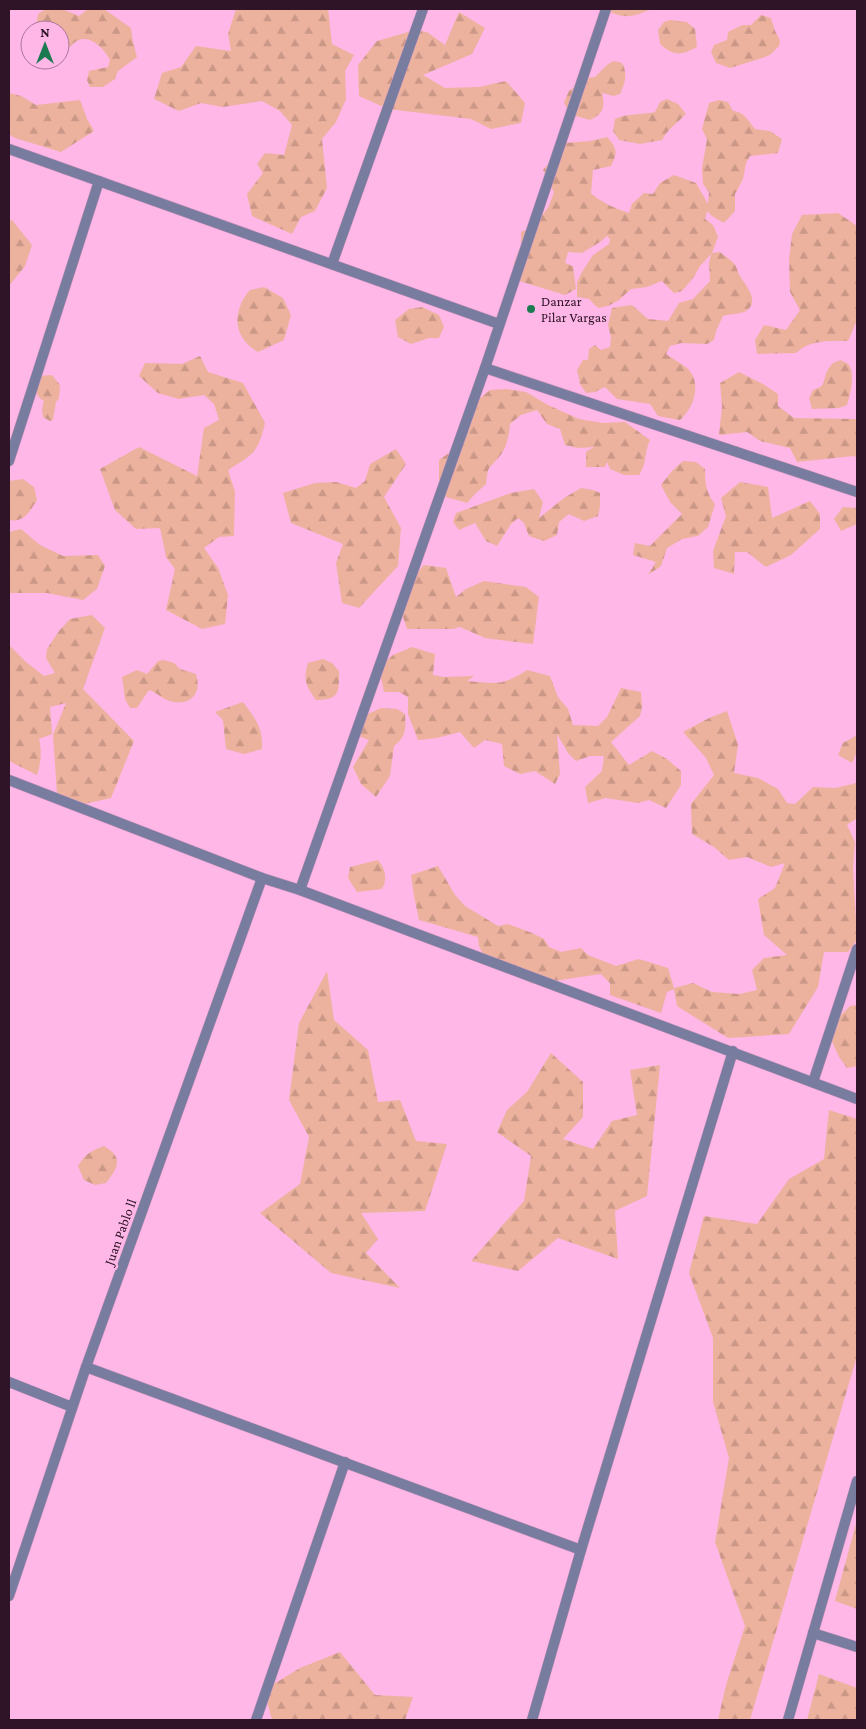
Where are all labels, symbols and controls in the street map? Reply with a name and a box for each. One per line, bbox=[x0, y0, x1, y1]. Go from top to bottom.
north arrow bbox=[20, 20, 70, 70]
text: N bbox=[40, 24, 50, 40]
place label: Danzar Pilar Vargas bbox=[541, 293, 607, 325]
marker: Danzar Pilar Vargas bbox=[525, 303, 537, 315]
street label: Juan Pablo ll bbox=[100, 1196, 139, 1269]

